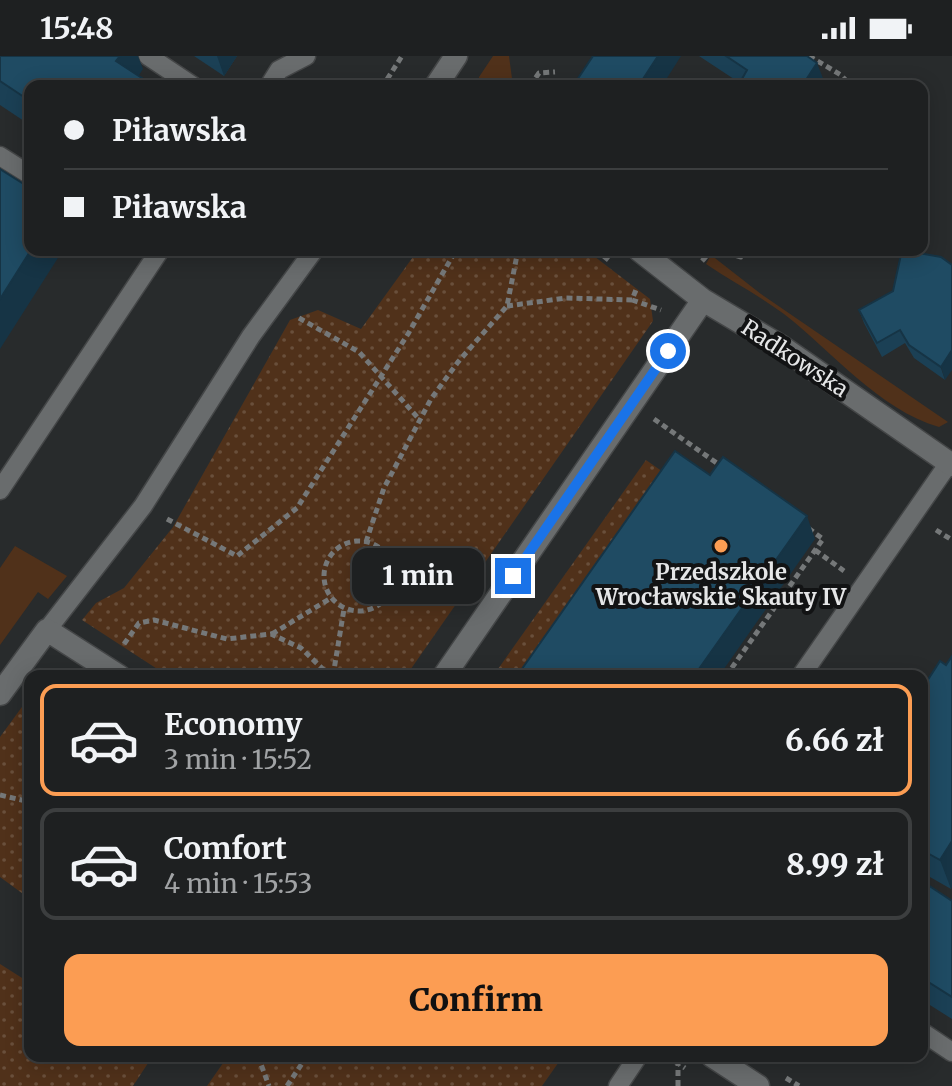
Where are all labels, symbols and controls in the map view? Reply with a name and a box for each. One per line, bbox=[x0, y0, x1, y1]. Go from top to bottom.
text: 15:48 bbox=[40, 9, 114, 47]
text: Piławska bbox=[112, 111, 247, 149]
text: Piławska bbox=[112, 188, 247, 226]
street label: Radkowska bbox=[736, 313, 854, 403]
route start bbox=[650, 333, 686, 369]
marker: Przedszkole Wrocławskie Skauty IV bbox=[712, 537, 730, 555]
callout: 1 min bbox=[353, 548, 485, 604]
route end bbox=[495, 558, 531, 594]
place label: Przedszkole Wrocławskie Skauty IV bbox=[595, 558, 847, 611]
text: 1 min bbox=[382, 559, 454, 592]
icon: car bbox=[68, 704, 140, 776]
text: Economy bbox=[164, 705, 302, 743]
text: 6.66 zł bbox=[785, 721, 884, 759]
text: 3 min · 15:52 bbox=[164, 743, 312, 776]
icon: car bbox=[68, 828, 140, 900]
text: Comfort bbox=[164, 829, 287, 867]
text: 8.99 zł bbox=[786, 845, 884, 883]
text: 4 min · 15:53 bbox=[164, 867, 312, 900]
button: Confirm bbox=[64, 954, 888, 1046]

